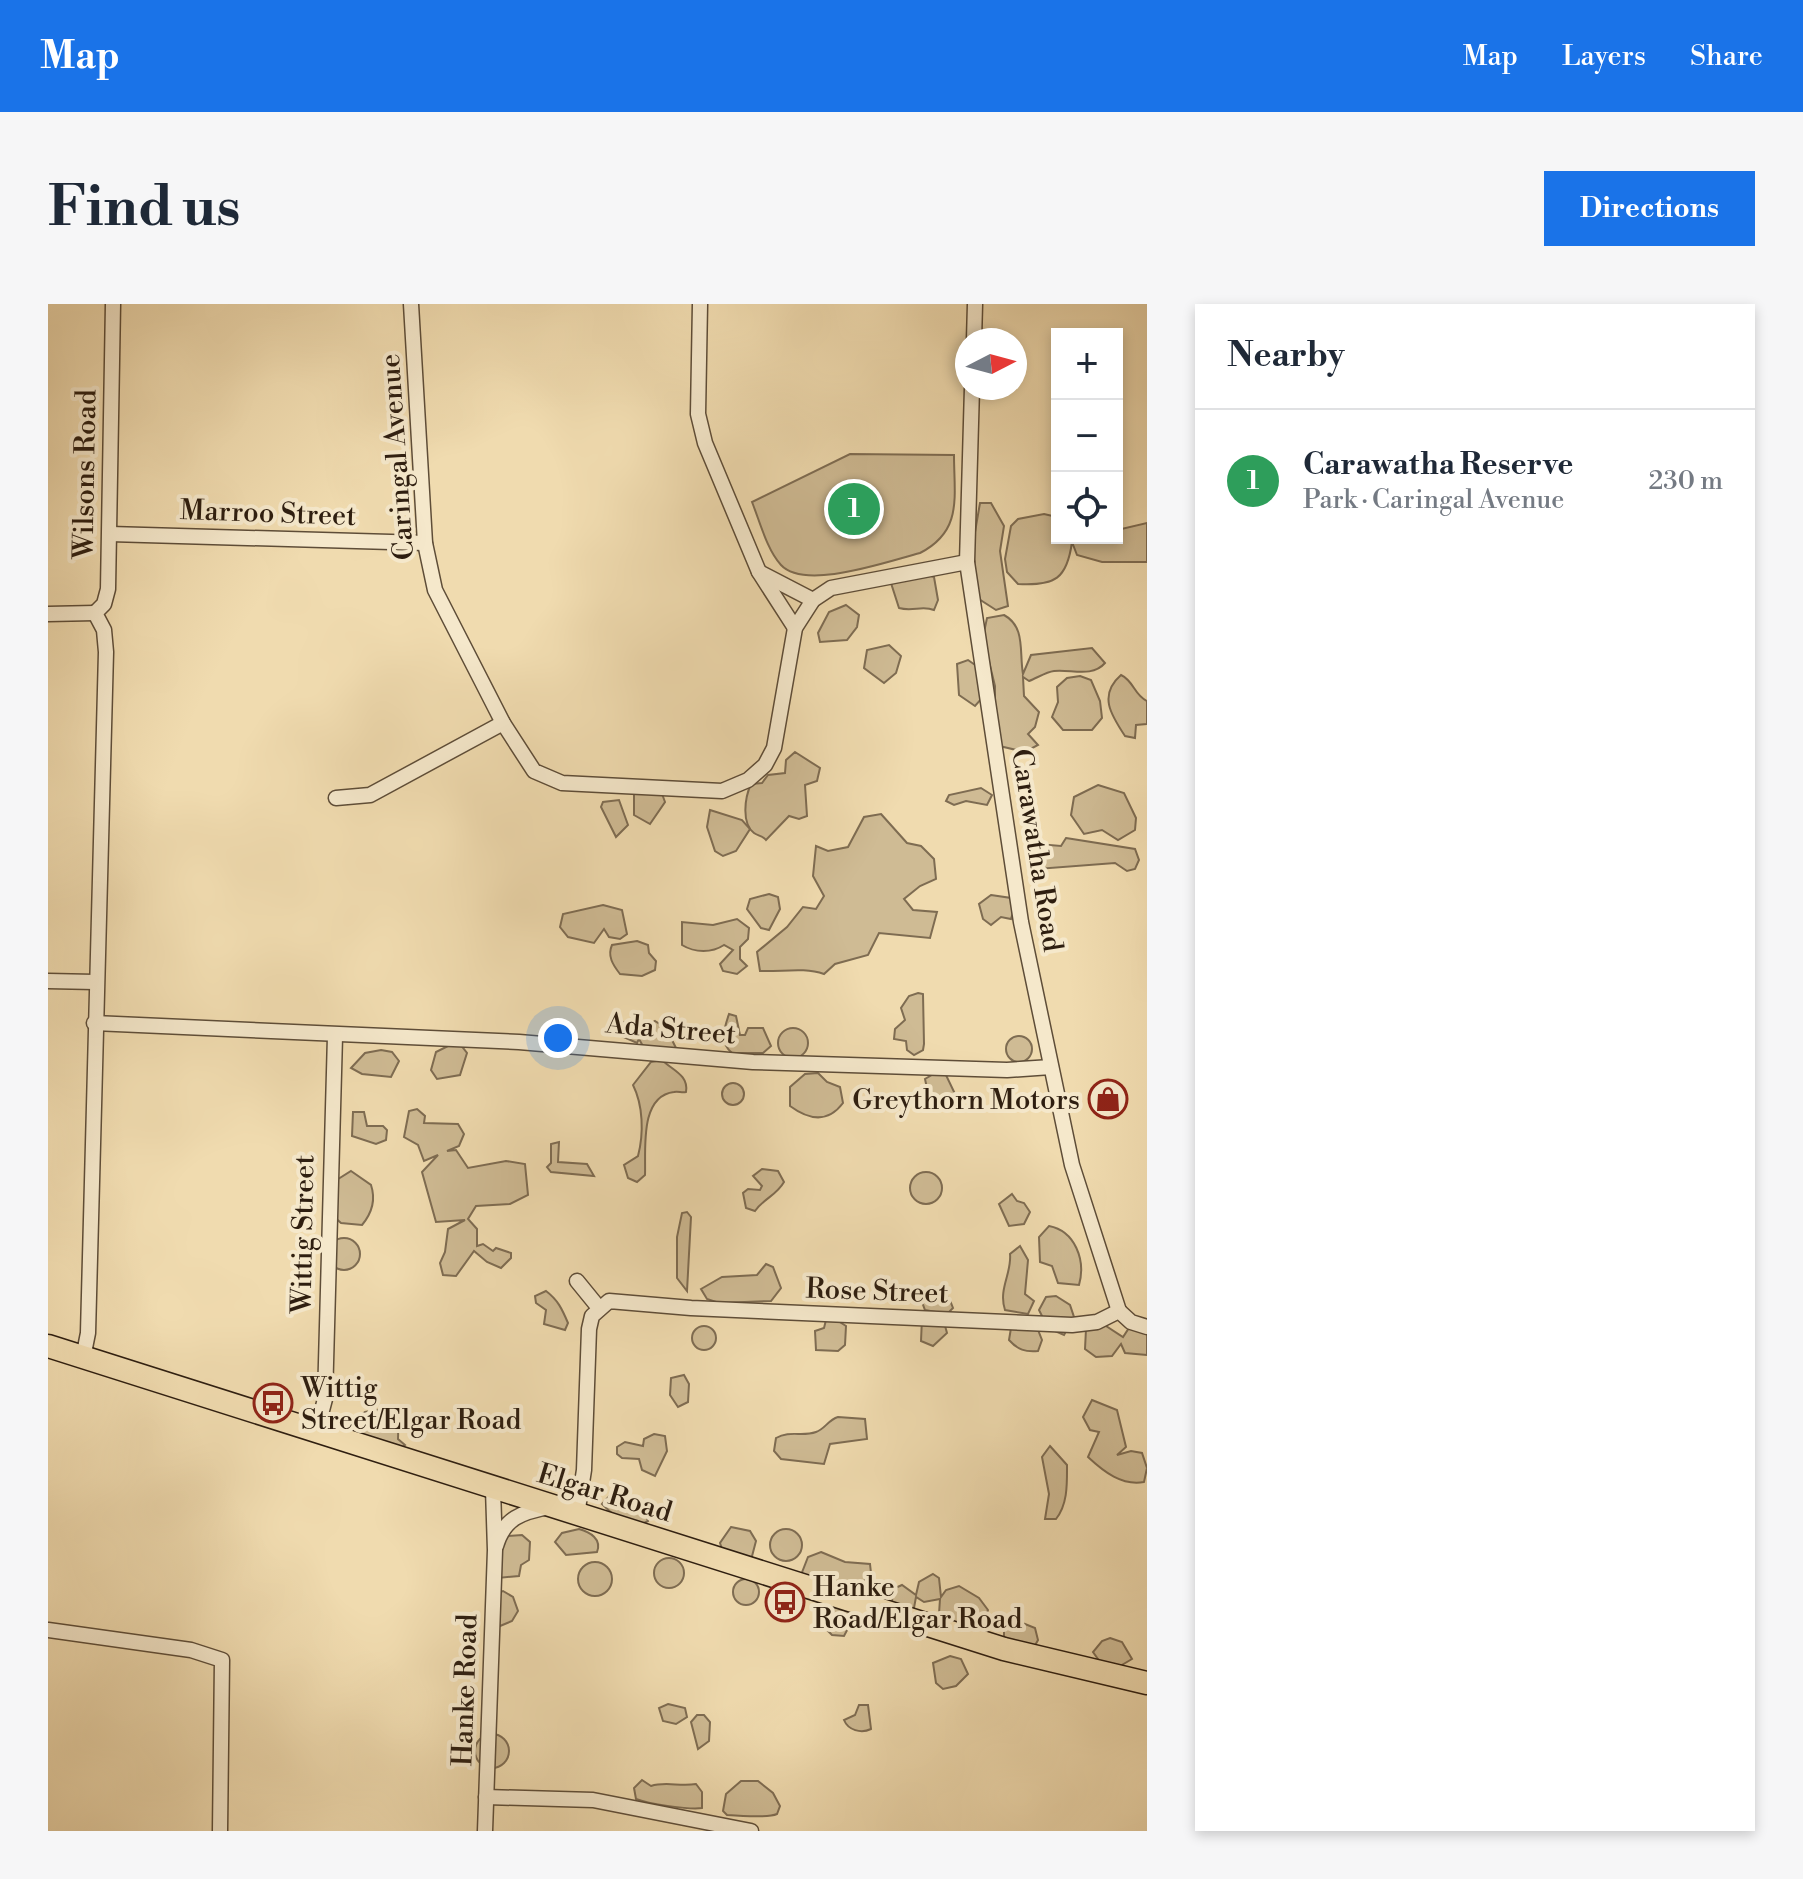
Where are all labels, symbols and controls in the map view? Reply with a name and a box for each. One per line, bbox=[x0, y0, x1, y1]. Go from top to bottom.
text: Map bbox=[40, 33, 120, 80]
text: Map bbox=[1463, 39, 1518, 74]
text: Layers bbox=[1562, 39, 1646, 74]
text: Share bbox=[1690, 39, 1763, 74]
button: Directions bbox=[1544, 171, 1755, 246]
text: Find us bbox=[48, 173, 241, 243]
north arrow bbox=[955, 328, 1027, 400]
map controls bbox=[1051, 328, 1123, 544]
button: + bbox=[1051, 328, 1123, 400]
text: Nearby bbox=[1227, 335, 1345, 377]
street label: Caringal Avenue bbox=[373, 352, 422, 561]
street label: Wilsons Road bbox=[67, 389, 104, 560]
button: − bbox=[1051, 400, 1123, 472]
text: Carawatha Reserve bbox=[1303, 446, 1573, 484]
text: 1 bbox=[1247, 465, 1259, 497]
text: 230 m bbox=[1648, 465, 1723, 497]
button: locate bbox=[1051, 472, 1123, 544]
pin: 1 bbox=[828, 479, 880, 539]
text: Park · Caringal Avenue bbox=[1303, 484, 1564, 516]
street label: Marroo Street bbox=[179, 493, 357, 534]
street label: Carawatha Road bbox=[1003, 746, 1070, 954]
street label: Ada Street bbox=[603, 1006, 738, 1053]
your location bbox=[538, 1018, 578, 1058]
shop icon: Greythorn Motors bbox=[1087, 1078, 1129, 1120]
place label: Greythorn Motors bbox=[852, 1083, 1080, 1118]
street label: Wittig Street bbox=[285, 1154, 322, 1315]
street label: Rose Street bbox=[805, 1272, 949, 1311]
place label: Wittig Street/Elgar Road bbox=[300, 1371, 522, 1438]
bus stop icon: Wittig Street/Elgar Road bbox=[252, 1382, 294, 1424]
street label: Elgar Road bbox=[533, 1456, 676, 1531]
place label: Hanke Road/Elgar Road bbox=[813, 1570, 1022, 1637]
bus stop icon: Hanke Road/Elgar Road bbox=[764, 1581, 806, 1623]
street label: Hanke Road bbox=[445, 1613, 486, 1767]

